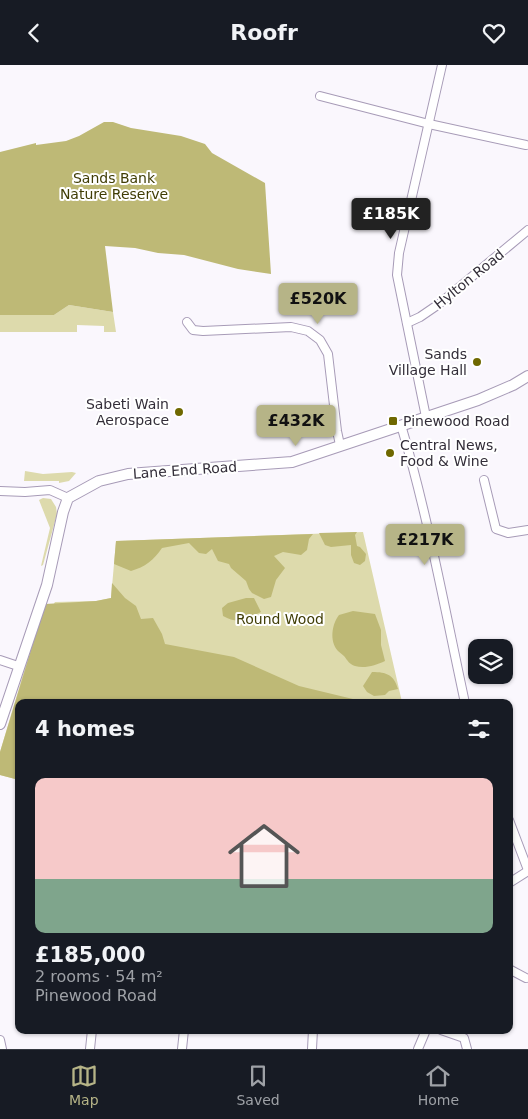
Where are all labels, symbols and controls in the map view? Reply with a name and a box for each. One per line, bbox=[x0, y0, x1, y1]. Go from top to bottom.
icon: back bbox=[20, 19, 48, 47]
icon: heart bbox=[480, 19, 508, 47]
text: Roofr bbox=[230, 20, 298, 45]
park label: Sands Bank Nature Reserve bbox=[60, 170, 168, 202]
pin: £185K bbox=[356, 197, 426, 240]
text: £185K bbox=[363, 204, 419, 223]
street label: Hylton Road bbox=[431, 246, 507, 312]
pin: £520K bbox=[283, 283, 353, 325]
text: £520K bbox=[290, 289, 346, 308]
place label: Sands Village Hall bbox=[389, 346, 467, 378]
marker: Sands Village Hall bbox=[471, 356, 483, 368]
place label: Sabeti Wain Aerospace bbox=[86, 396, 169, 428]
pin: £432K bbox=[261, 405, 331, 447]
marker: Sabeti Wain Aerospace bbox=[173, 406, 185, 418]
text: £432K bbox=[268, 411, 324, 430]
place label: Pinewood Road bbox=[403, 413, 510, 429]
marker: Pinewood Road bbox=[387, 415, 399, 427]
place label: Central News, Food & Wine bbox=[400, 437, 498, 469]
marker: Central News, Food & Wine bbox=[384, 447, 396, 459]
street label: Lane End Road bbox=[132, 458, 238, 482]
pin: £217K bbox=[390, 523, 460, 566]
text: £217K bbox=[397, 530, 453, 549]
park label: Round Wood bbox=[236, 611, 324, 627]
map controls bbox=[468, 639, 513, 684]
button: layers bbox=[468, 639, 513, 684]
icon: filters bbox=[465, 715, 493, 743]
text: 4 homes bbox=[35, 717, 135, 741]
icon: home bbox=[219, 811, 309, 901]
text: £185,000 bbox=[35, 943, 145, 967]
text: 2 rooms · 54 m² bbox=[35, 967, 163, 986]
text: Pinewood Road bbox=[35, 986, 157, 1005]
tab: Map bbox=[69, 1062, 99, 1108]
tab: Saved bbox=[236, 1062, 280, 1108]
tab: Home bbox=[418, 1062, 459, 1108]

